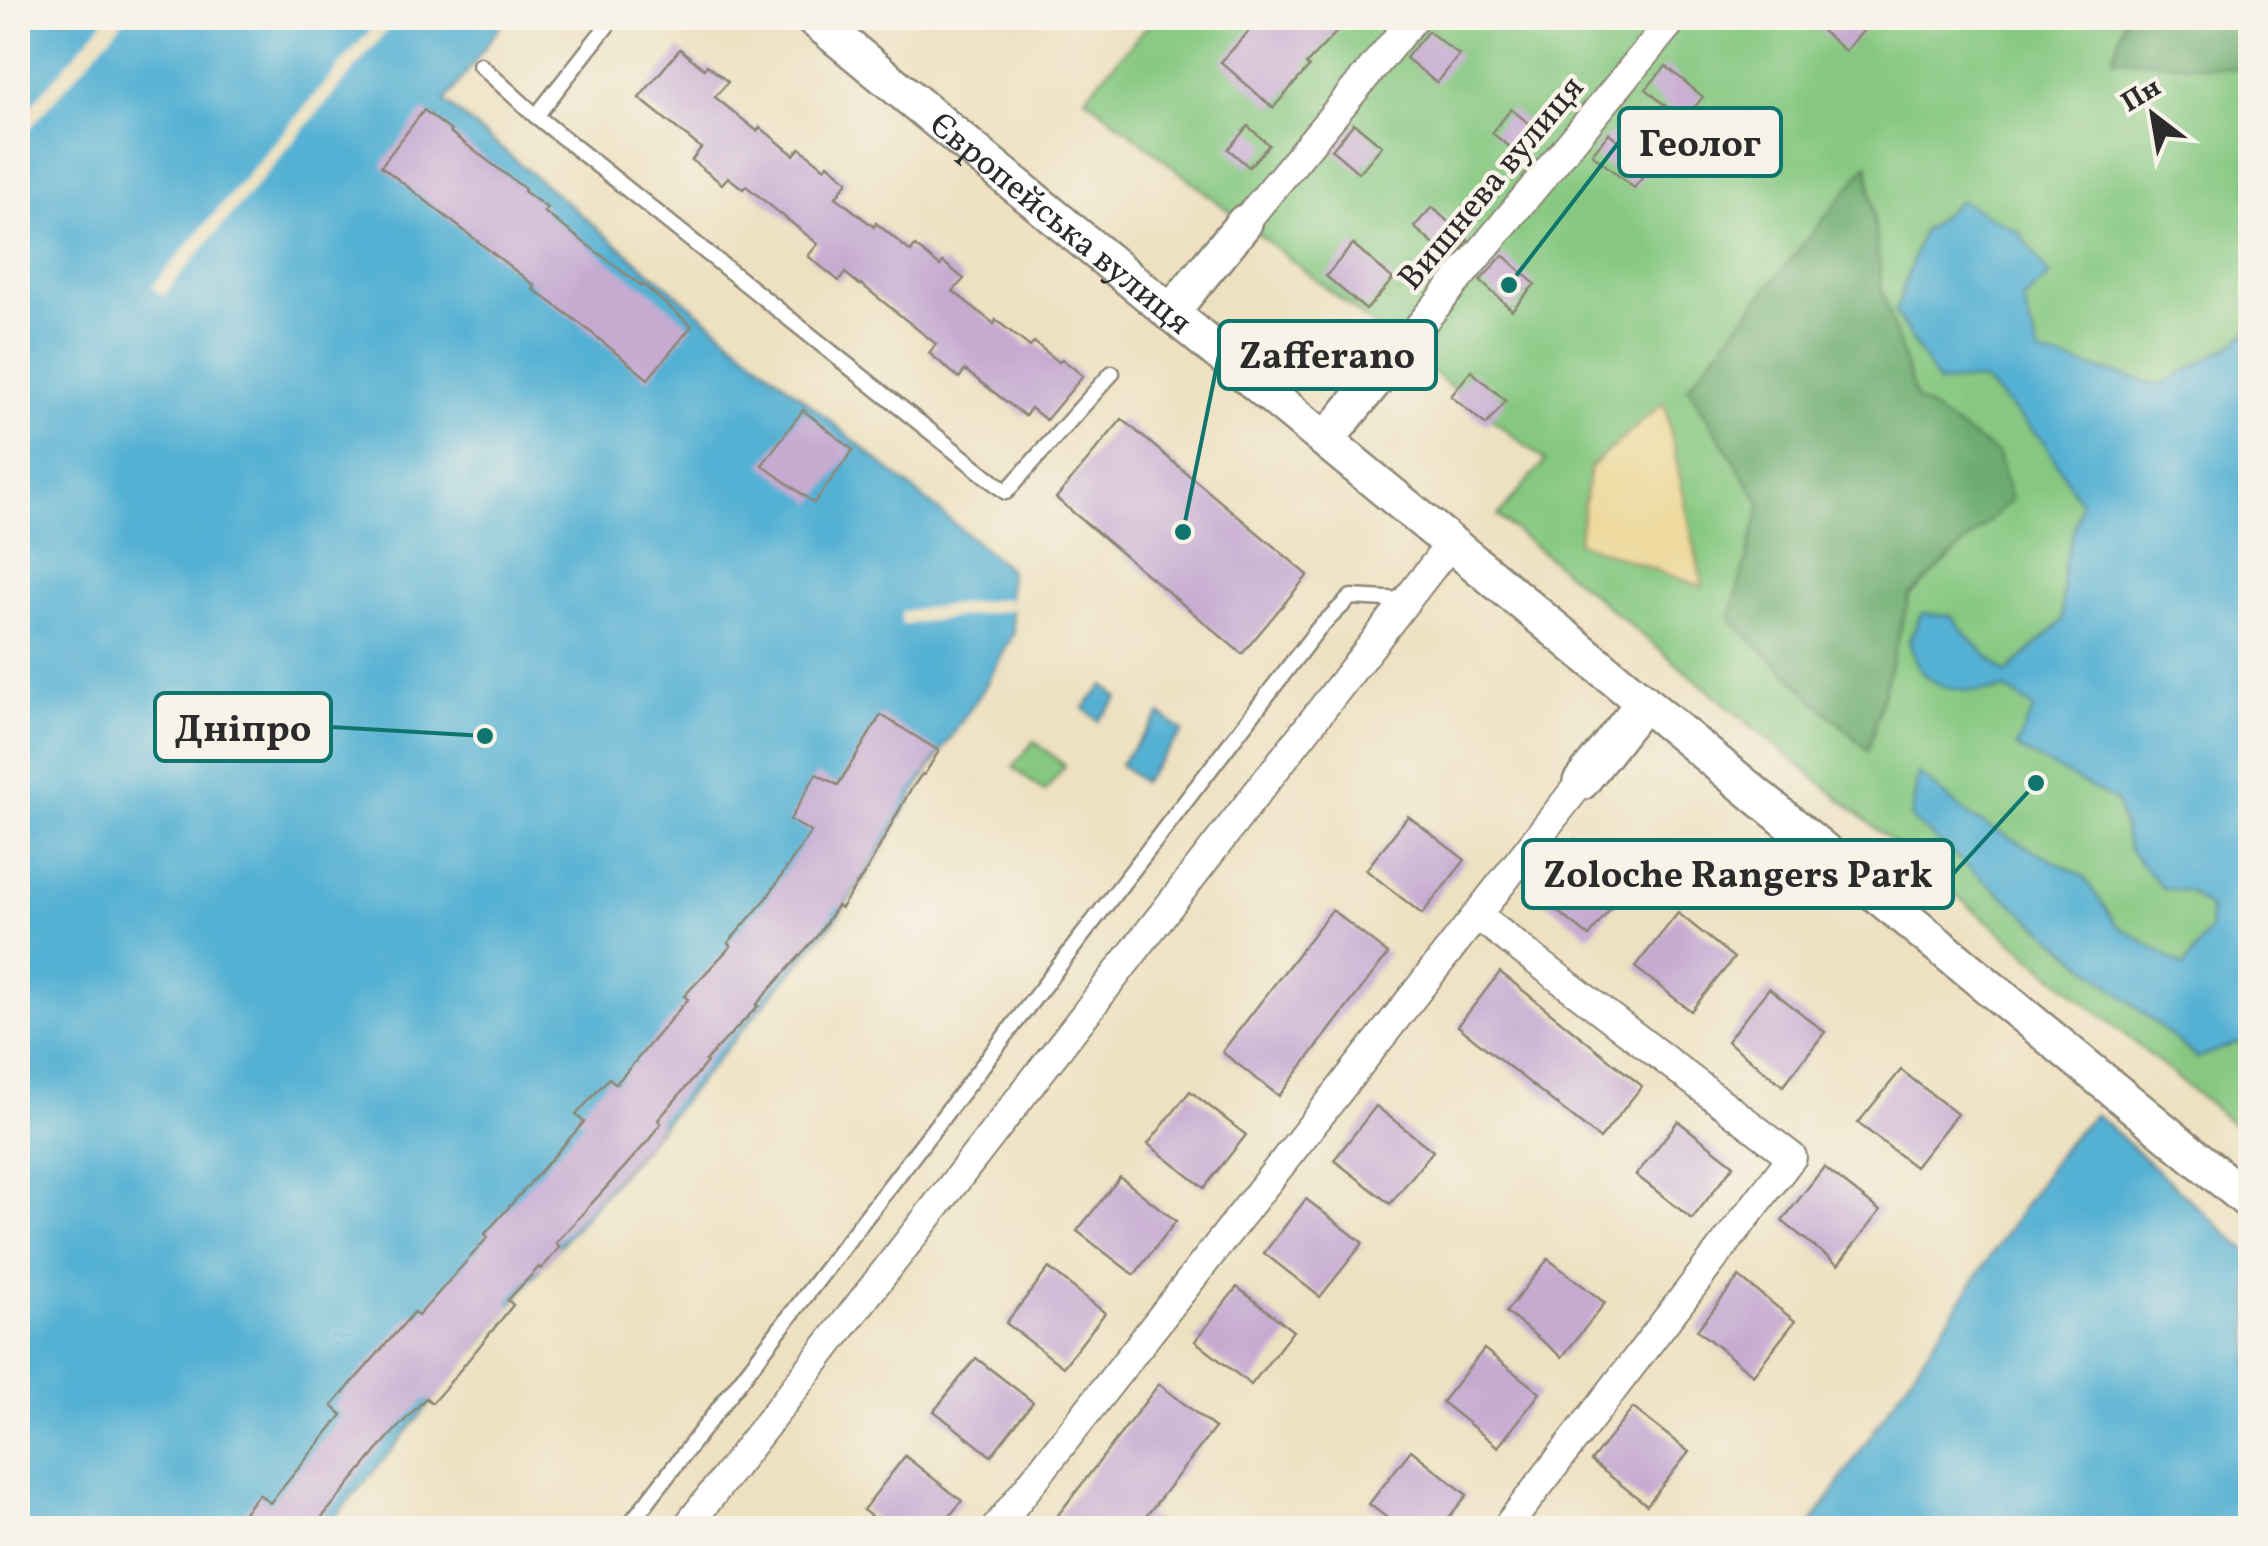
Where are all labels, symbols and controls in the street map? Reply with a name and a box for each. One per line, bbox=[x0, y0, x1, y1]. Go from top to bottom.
north arrow bbox=[2103, 65, 2203, 165]
street label: Вишнева вулиця bbox=[1388, 66, 1596, 302]
text: Пн bbox=[2114, 69, 2168, 123]
street label: Європейська вулиця bbox=[918, 103, 1201, 348]
callout: Геолог bbox=[1619, 108, 1781, 176]
text: Геолог bbox=[1639, 120, 1761, 173]
callout: Zafferano bbox=[1219, 321, 1436, 389]
text: Zafferano bbox=[1239, 332, 1415, 385]
callout: Дніпро bbox=[155, 693, 331, 761]
text: Дніпро bbox=[175, 705, 312, 758]
callout: Zoloche Rangers Park bbox=[1523, 840, 1953, 908]
text: Zoloche Rangers Park bbox=[1543, 851, 1933, 904]

